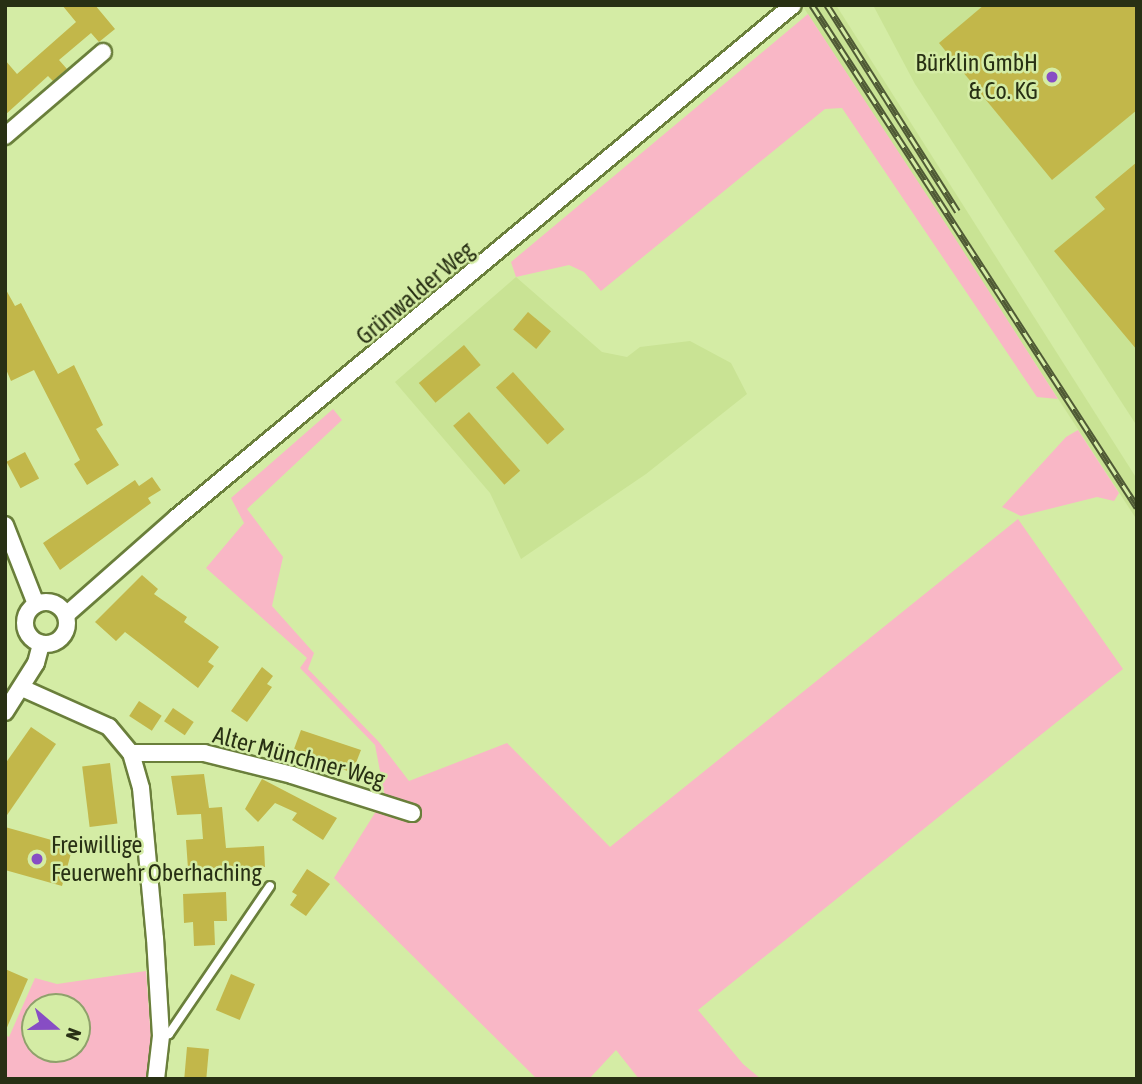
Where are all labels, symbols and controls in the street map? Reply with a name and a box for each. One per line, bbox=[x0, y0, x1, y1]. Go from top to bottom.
place label: Bürklin GmbH & Co. KG bbox=[915, 49, 1038, 105]
marker: Bürklin GmbH & Co. KG bbox=[1044, 69, 1060, 85]
street label: Grünwalder Weg bbox=[350, 235, 480, 351]
street label: Alter Münchner Weg bbox=[210, 720, 388, 794]
place label: Freiwillige Feuerwehr Oberhaching bbox=[51, 831, 262, 887]
marker: Freiwillige Feuerwehr Oberhaching bbox=[29, 851, 45, 867]
north arrow bbox=[21, 993, 91, 1063]
text: N bbox=[62, 1025, 86, 1044]

